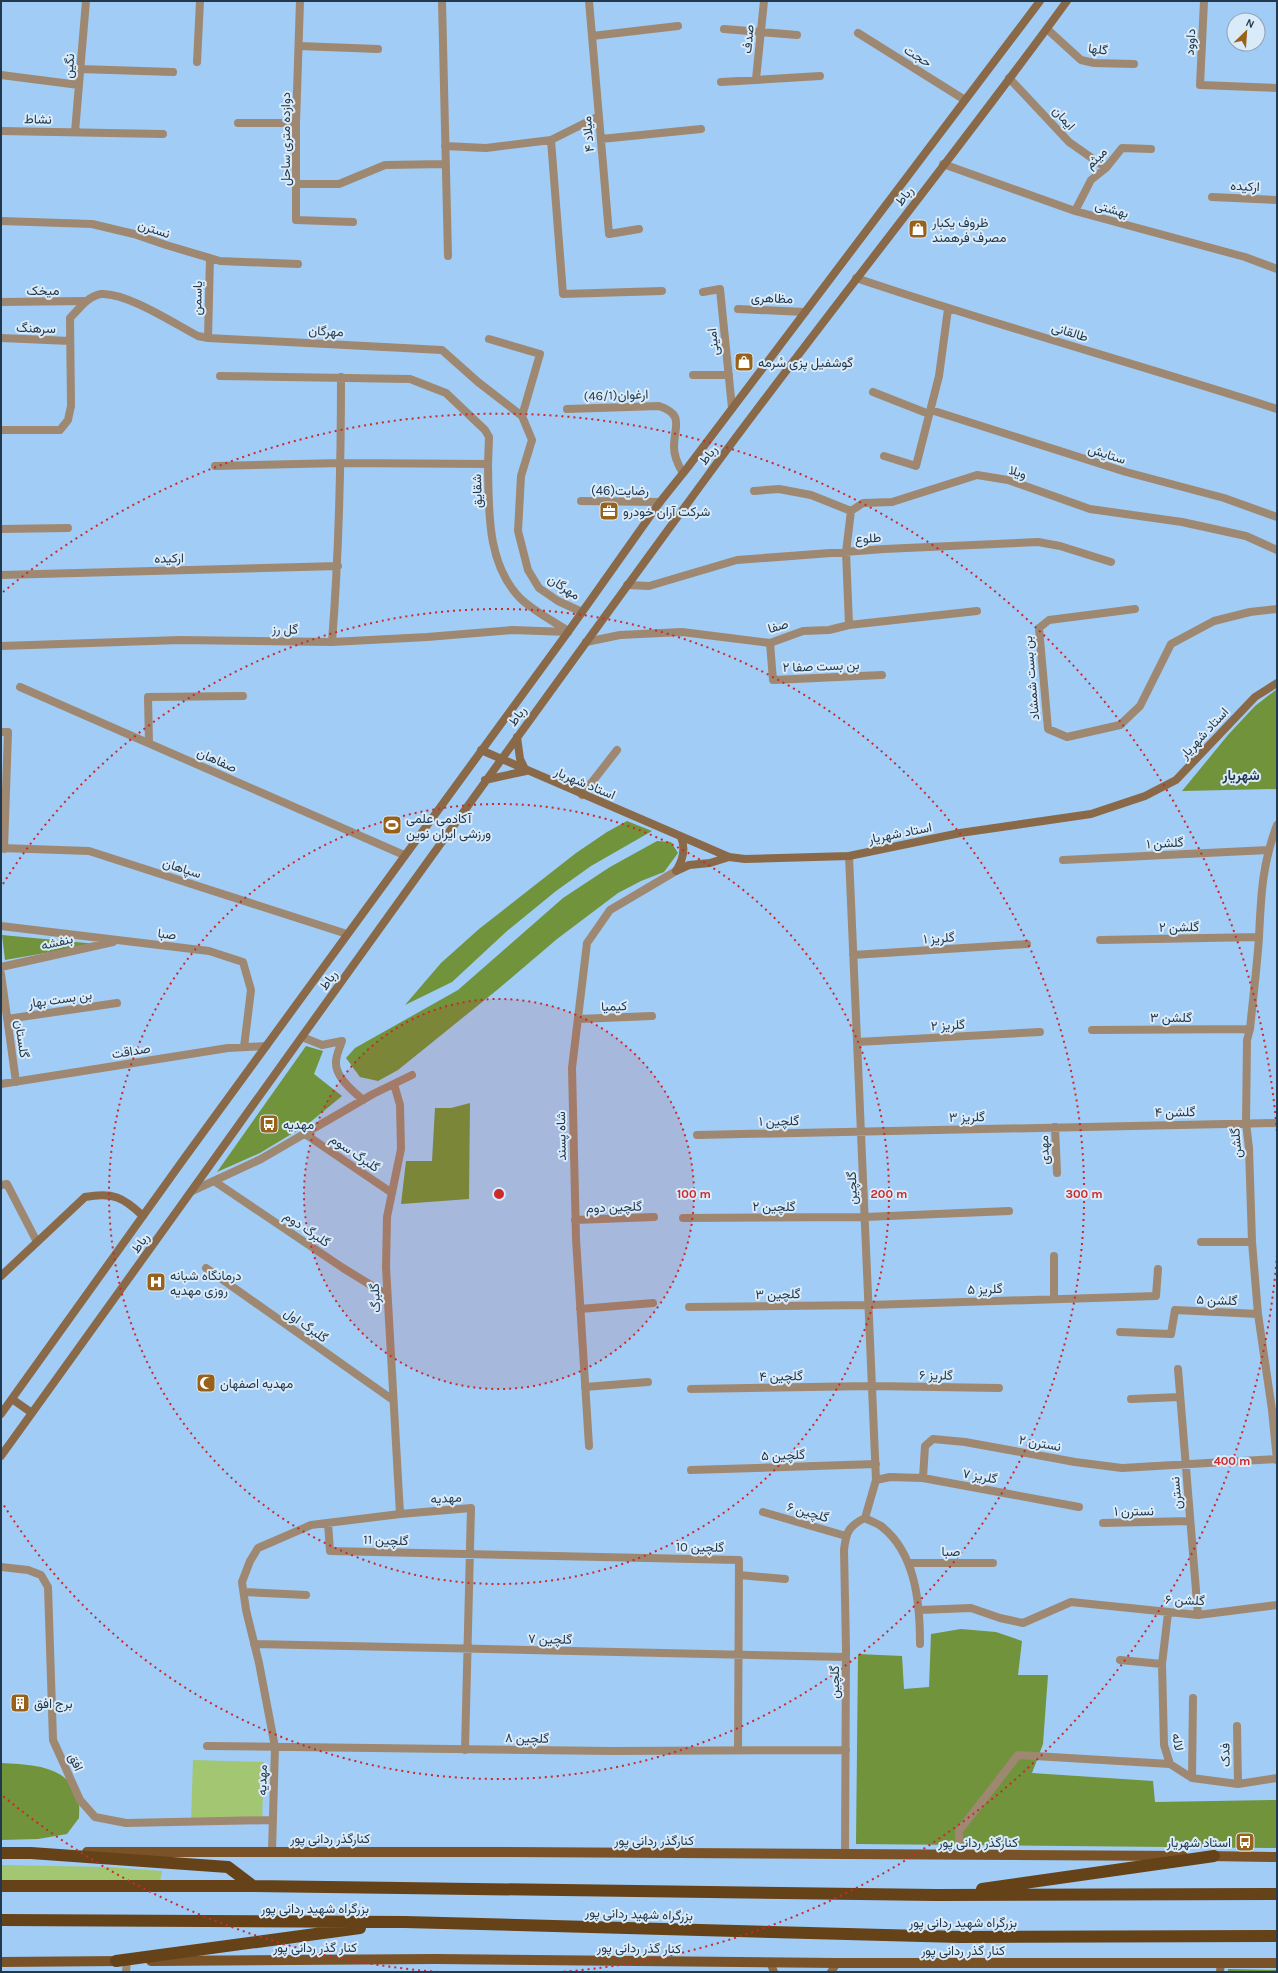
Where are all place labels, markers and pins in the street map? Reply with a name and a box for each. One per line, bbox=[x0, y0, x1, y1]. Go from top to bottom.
place label: ظروف یکبار مصرف فرهمند bbox=[931, 215, 1006, 246]
shop icon: ظروف یکبار مصرف فرهمند bbox=[907, 218, 929, 240]
shop icon: گوشفیل پزی سُرمه bbox=[733, 351, 755, 373]
place label: گوشفیل پزی سُرمه bbox=[758, 355, 853, 372]
office icon: شرکت آران خودرو bbox=[598, 500, 620, 522]
place label: شرکت آران خودرو bbox=[623, 504, 710, 520]
place label: آکادمی علمی ورزشی ایران نوین bbox=[406, 811, 491, 842]
sports icon: آکادمی علمی ورزشی ایران نوین bbox=[381, 814, 403, 836]
bus stop icon: مهدیه bbox=[258, 1113, 280, 1135]
place label: مهدیه bbox=[283, 1117, 314, 1133]
centre of rings bbox=[492, 1187, 506, 1201]
place label: درمانگاه شبانه روزی مهدیه bbox=[170, 1268, 242, 1299]
hospital icon: درمانگاه شبانه روزی مهدیه bbox=[145, 1271, 167, 1293]
mosque icon: مهدیه اصفهان bbox=[195, 1372, 217, 1394]
place label: مهدیه اصفهان bbox=[220, 1376, 293, 1392]
building icon: برج افق bbox=[9, 1692, 31, 1714]
place label: برج افق bbox=[34, 1696, 73, 1713]
bus stop icon: استاد شهریار bbox=[1234, 1831, 1256, 1853]
place label: استاد شهریار bbox=[1165, 1835, 1231, 1851]

